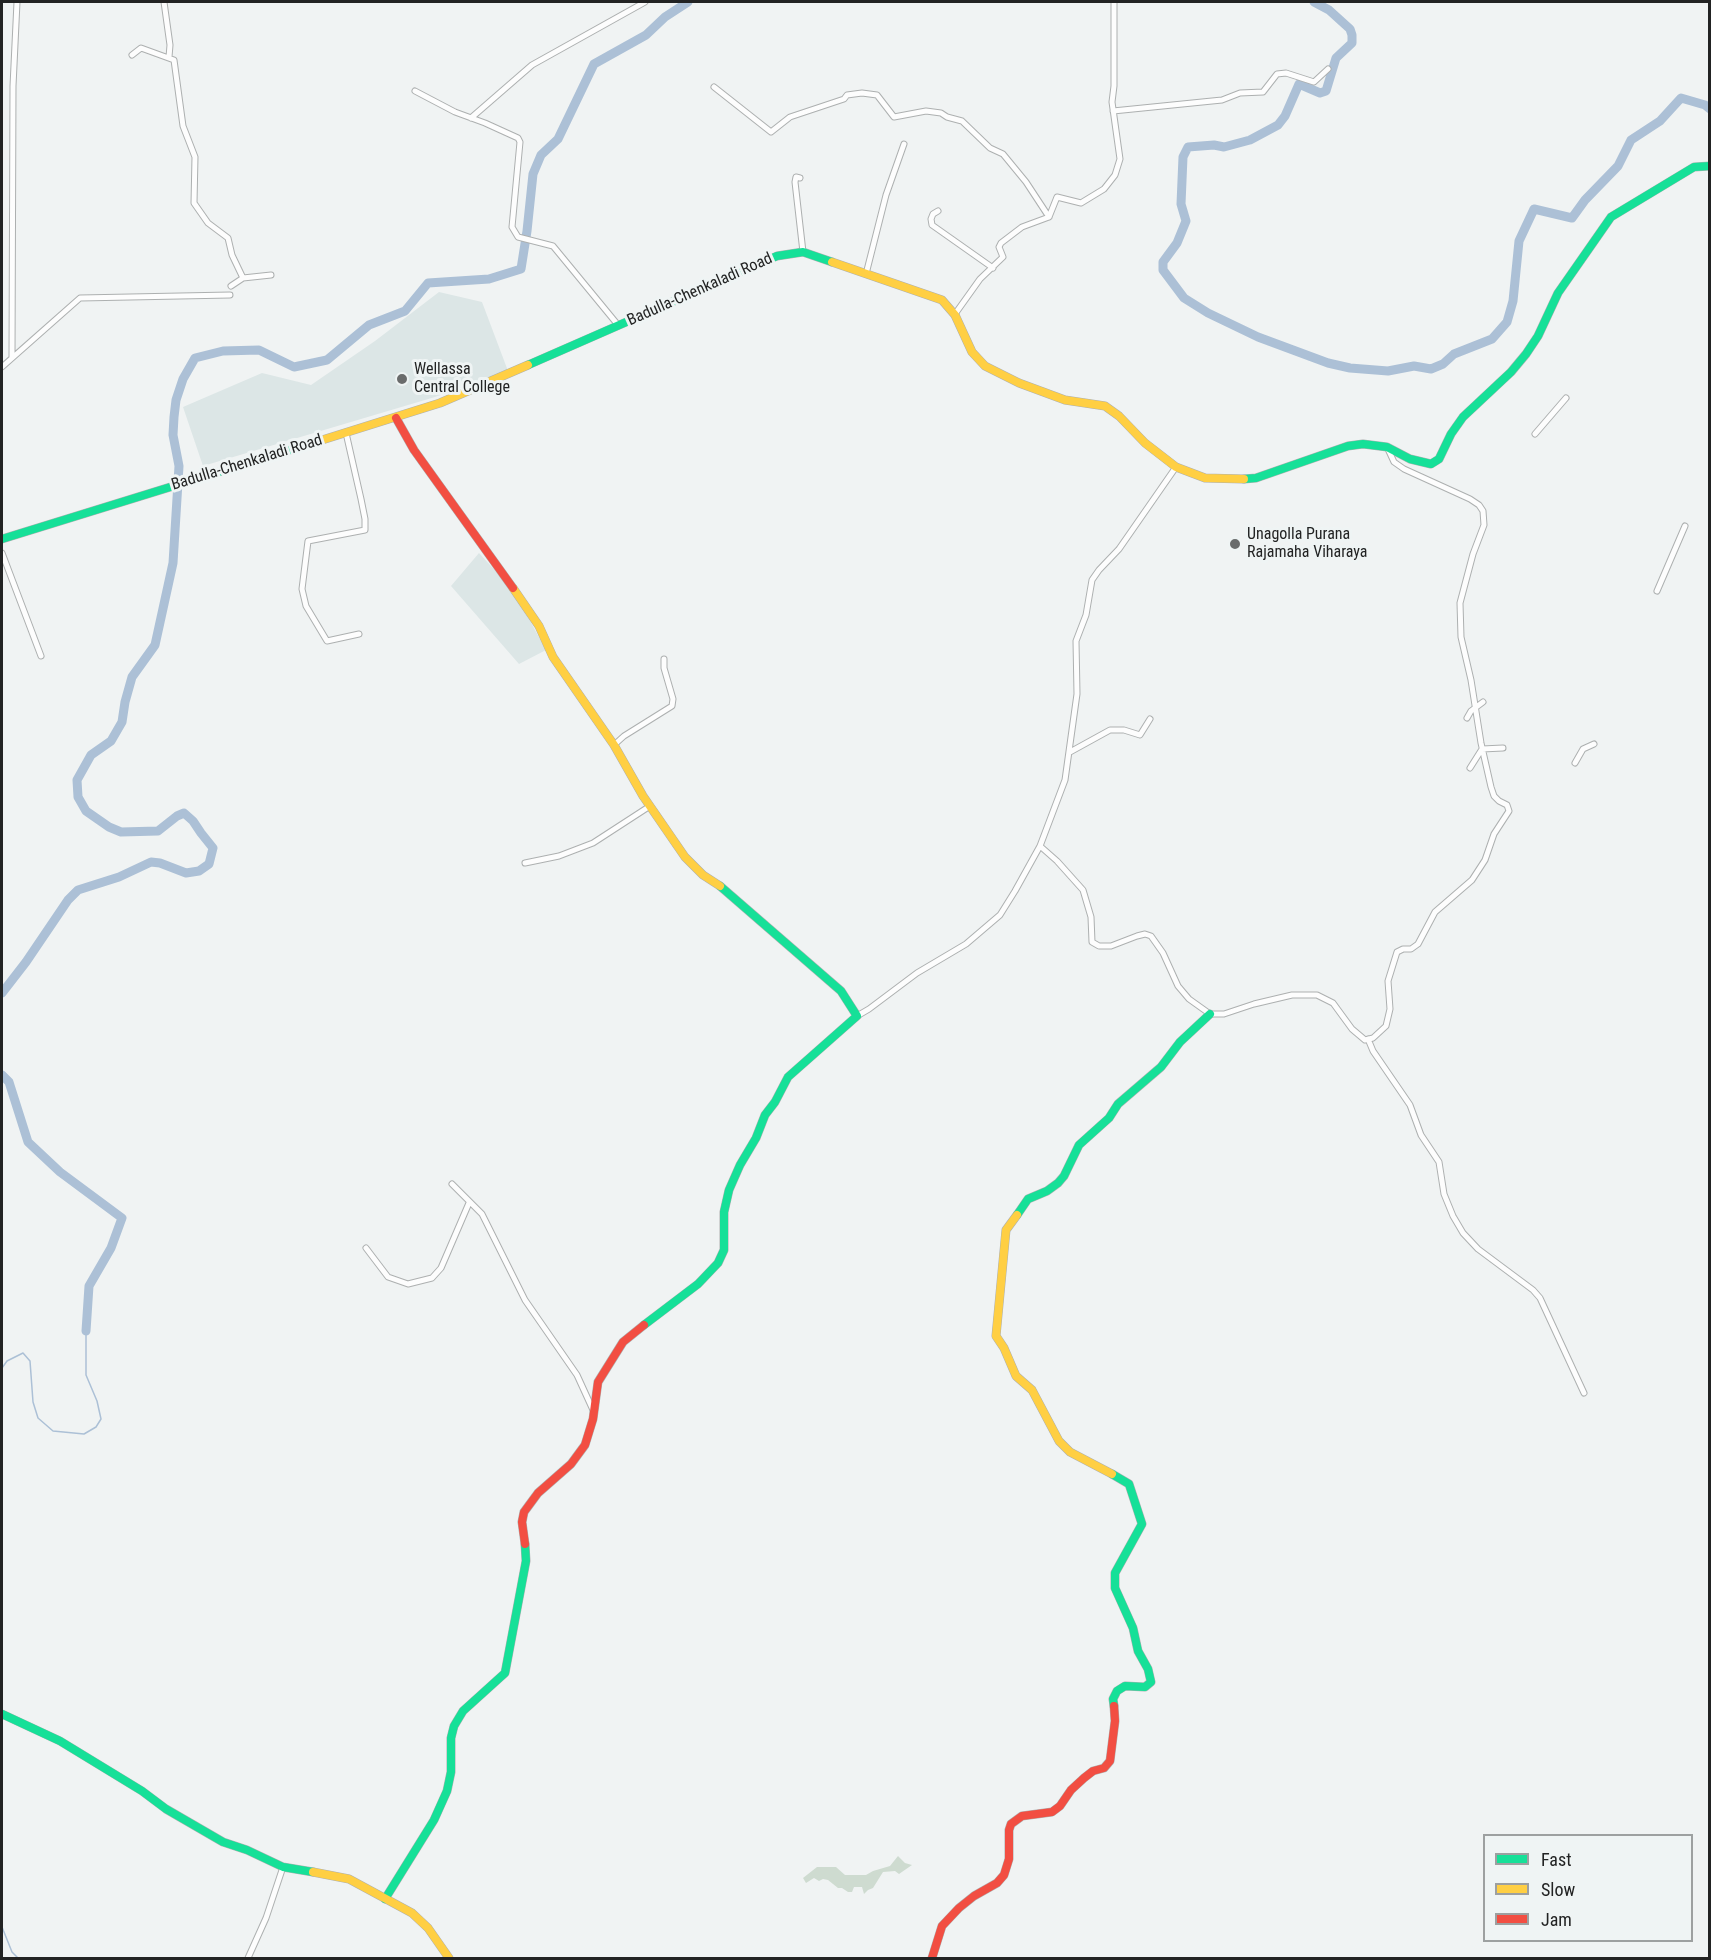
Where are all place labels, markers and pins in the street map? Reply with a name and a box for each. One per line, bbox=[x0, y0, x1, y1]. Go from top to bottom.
place label: Wellassa Central College bbox=[414, 360, 510, 398]
marker: Wellassa Central College bbox=[395, 372, 409, 386]
place label: Unagolla Purana Rajamaha Viharaya bbox=[1247, 525, 1368, 563]
marker: Unagolla Purana Rajamaha Viharaya bbox=[1228, 537, 1242, 551]

